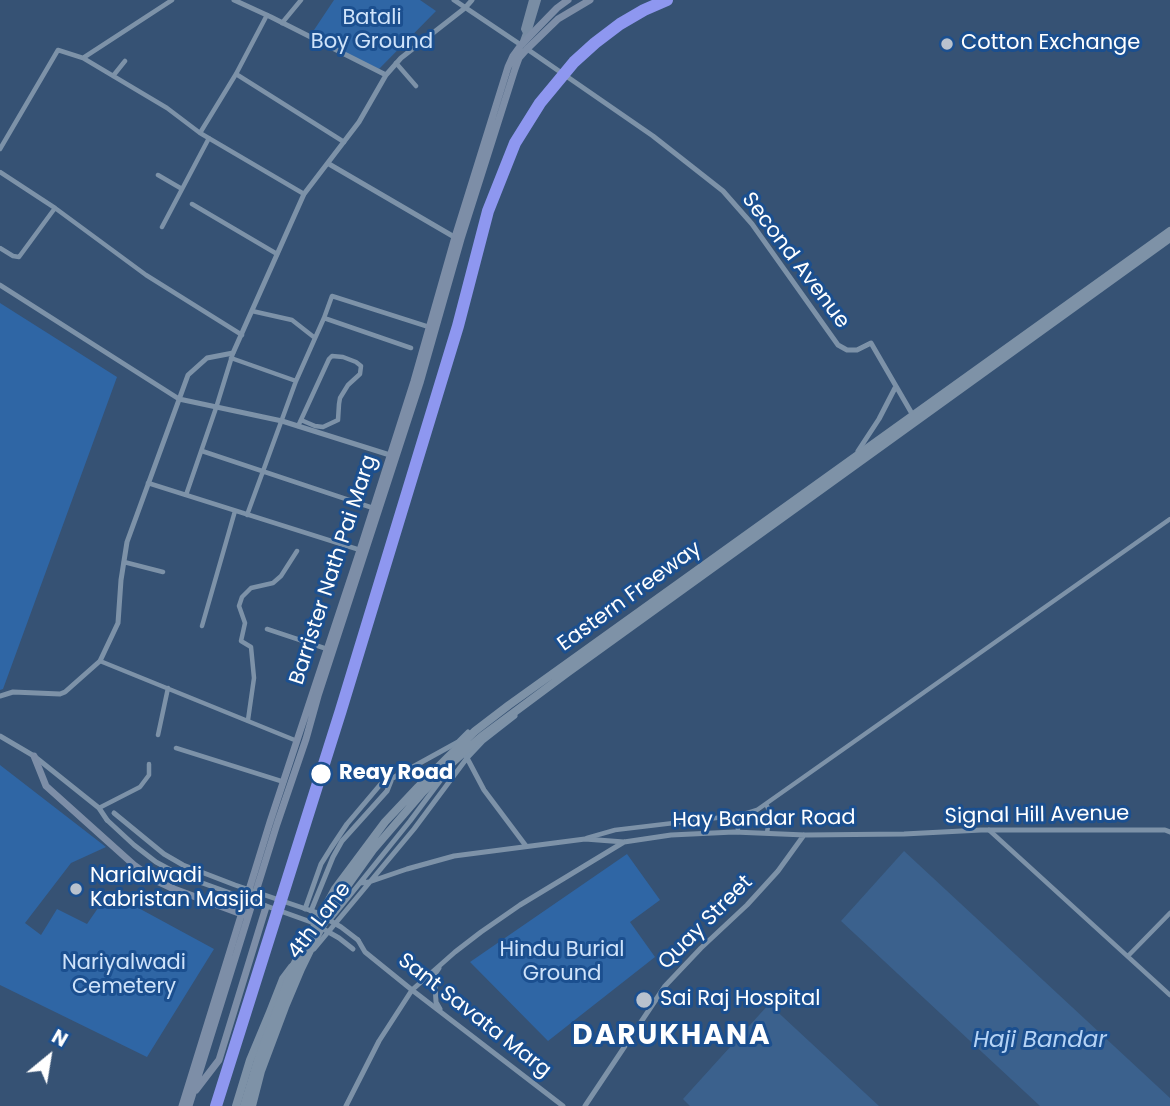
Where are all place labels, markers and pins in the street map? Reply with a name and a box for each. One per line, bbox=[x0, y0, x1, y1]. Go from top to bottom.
place label: Cotton Exchange bbox=[961, 31, 1140, 57]
marker: Cotton Exchange bbox=[939, 36, 955, 52]
place label: Reay Road bbox=[339, 761, 453, 787]
marker: Reay Road bbox=[309, 762, 333, 786]
place label: Narialwadi Kabristan Masjid bbox=[90, 864, 264, 914]
marker: Narialwadi Kabristan Masjid bbox=[68, 881, 84, 897]
place label: Sai Raj Hospital bbox=[660, 987, 820, 1013]
marker: Sai Raj Hospital bbox=[634, 990, 654, 1010]

